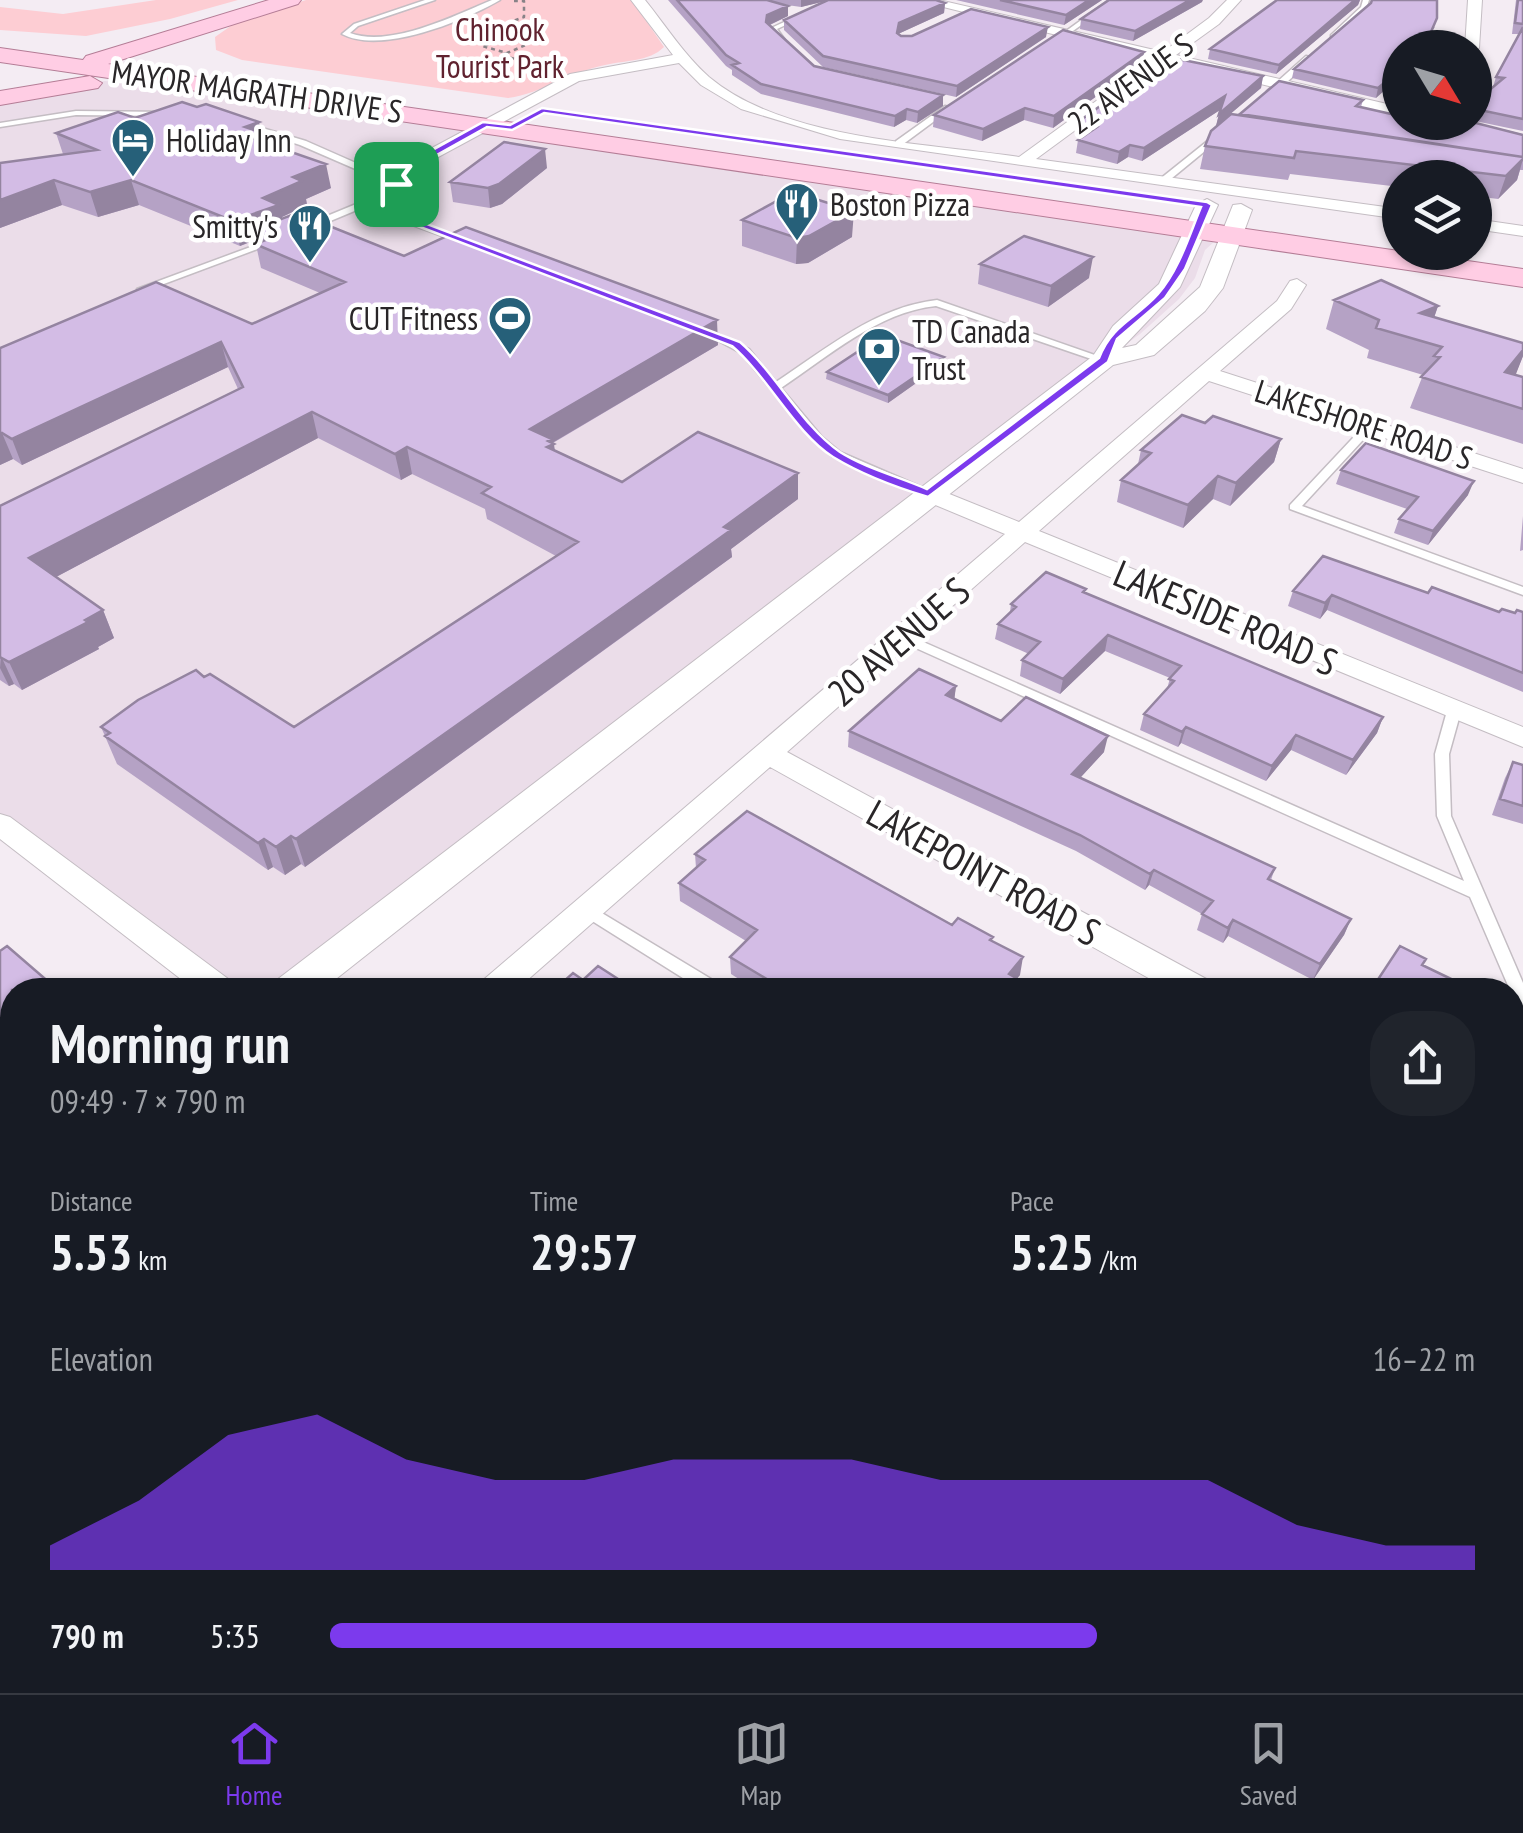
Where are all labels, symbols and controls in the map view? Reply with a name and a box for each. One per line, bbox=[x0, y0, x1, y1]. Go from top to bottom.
park label: Chinook Tourist Park bbox=[436, 8, 565, 87]
street label: 22 AVENUE S bbox=[1059, 23, 1201, 143]
north arrow bbox=[1382, 30, 1492, 140]
map controls bbox=[1382, 30, 1492, 270]
street label: MAYOR MAGRATH DRIVE S bbox=[109, 50, 405, 132]
hotel icon: Holiday Inn bbox=[110, 117, 156, 178]
place label: Holiday Inn bbox=[166, 119, 291, 161]
pin bbox=[354, 142, 439, 227]
icon: arrive bbox=[369, 157, 424, 212]
button: layers bbox=[1382, 160, 1492, 270]
restaurant icon: Boston Pizza bbox=[774, 181, 820, 242]
place label: Boston Pizza bbox=[830, 183, 970, 225]
restaurant icon: Smitty's bbox=[287, 203, 333, 264]
place label: Smitty's bbox=[192, 205, 278, 247]
sports icon: CUT Fitness bbox=[487, 295, 533, 356]
place label: CUT Fitness bbox=[349, 297, 478, 339]
place label: TD Canada Trust bbox=[912, 310, 1030, 389]
bank icon: TD Canada Trust bbox=[856, 326, 902, 387]
street label: LAKESHORE ROAD S bbox=[1250, 369, 1478, 479]
street label: LAKESIDE ROAD S bbox=[1107, 548, 1345, 686]
street label: 20 AVENUE S bbox=[817, 566, 979, 716]
street label: LAKEPOINT ROAD S bbox=[859, 788, 1109, 956]
text: Morning run bbox=[50, 1007, 290, 1078]
button: share bbox=[1370, 1011, 1475, 1116]
text: 09:49 · 7 × 790 m bbox=[50, 1080, 245, 1122]
text: Distance bbox=[50, 1182, 133, 1219]
text: Time bbox=[530, 1182, 578, 1219]
text: Pace bbox=[1010, 1182, 1054, 1219]
text: 5.53 bbox=[50, 1219, 132, 1284]
text: 29:57 bbox=[530, 1219, 638, 1284]
text: 5:25 bbox=[1010, 1219, 1094, 1284]
text: km bbox=[132, 1241, 167, 1278]
text: /km bbox=[1094, 1241, 1138, 1278]
text: Elevation bbox=[50, 1338, 153, 1380]
text: 16–22 m bbox=[1373, 1338, 1475, 1380]
text: 790 m bbox=[50, 1615, 124, 1657]
text: 5:35 bbox=[210, 1615, 260, 1657]
tab: Home bbox=[226, 1716, 282, 1813]
tab: Map bbox=[734, 1716, 789, 1813]
tab: Saved bbox=[1240, 1716, 1297, 1813]

